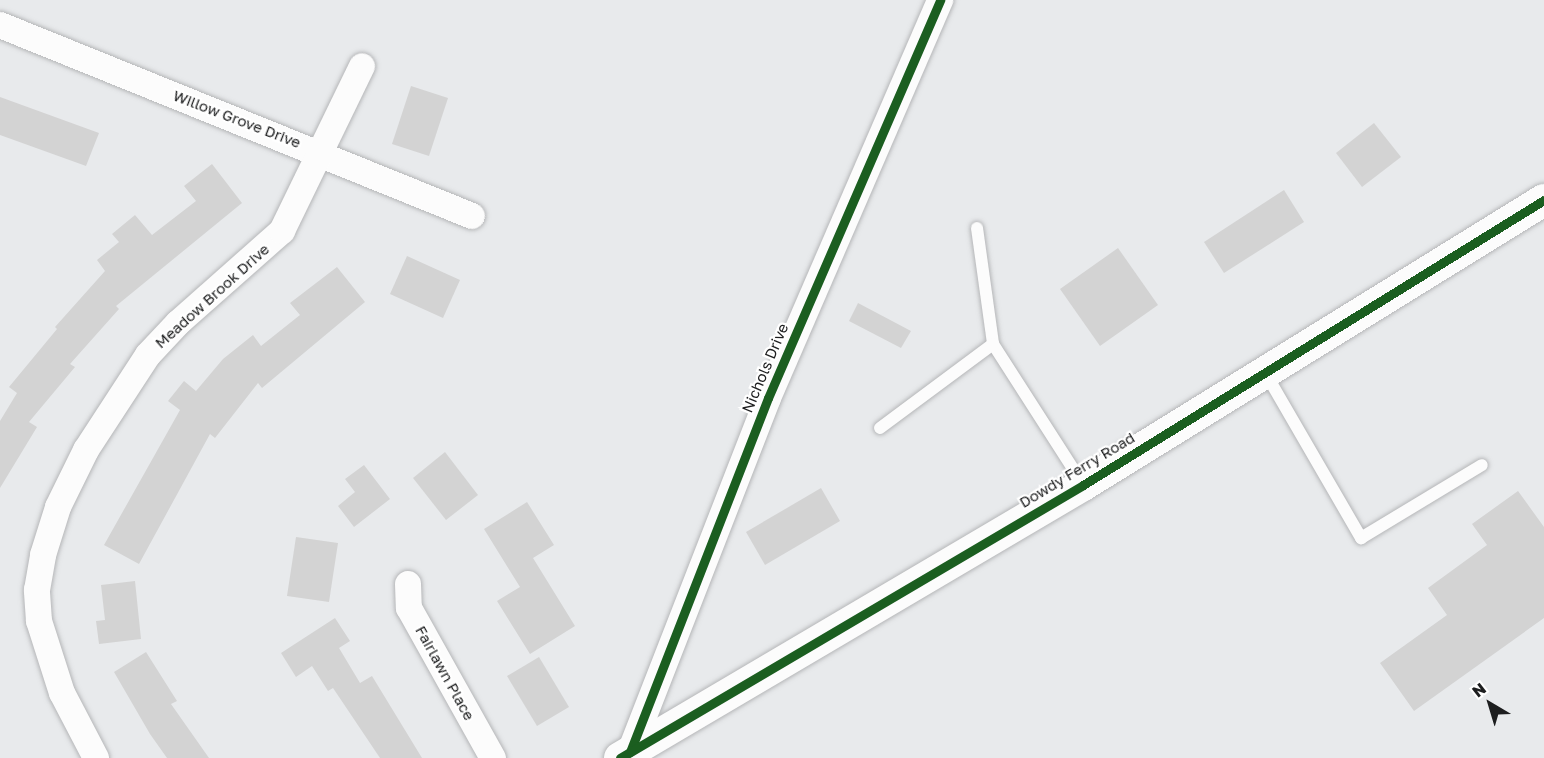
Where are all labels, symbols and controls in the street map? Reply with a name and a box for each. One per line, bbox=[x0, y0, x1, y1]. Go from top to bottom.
street label: Willow Grove Drive bbox=[171, 86, 303, 152]
street label: Meadow Brook Drive bbox=[151, 240, 273, 352]
street label: Nichols Drive bbox=[738, 321, 792, 415]
street label: Dowdy Ferry Road bbox=[1016, 428, 1138, 512]
street label: Fairlawn Place bbox=[412, 623, 478, 723]
north arrow bbox=[1460, 674, 1520, 734]
text: N bbox=[1468, 678, 1490, 701]

